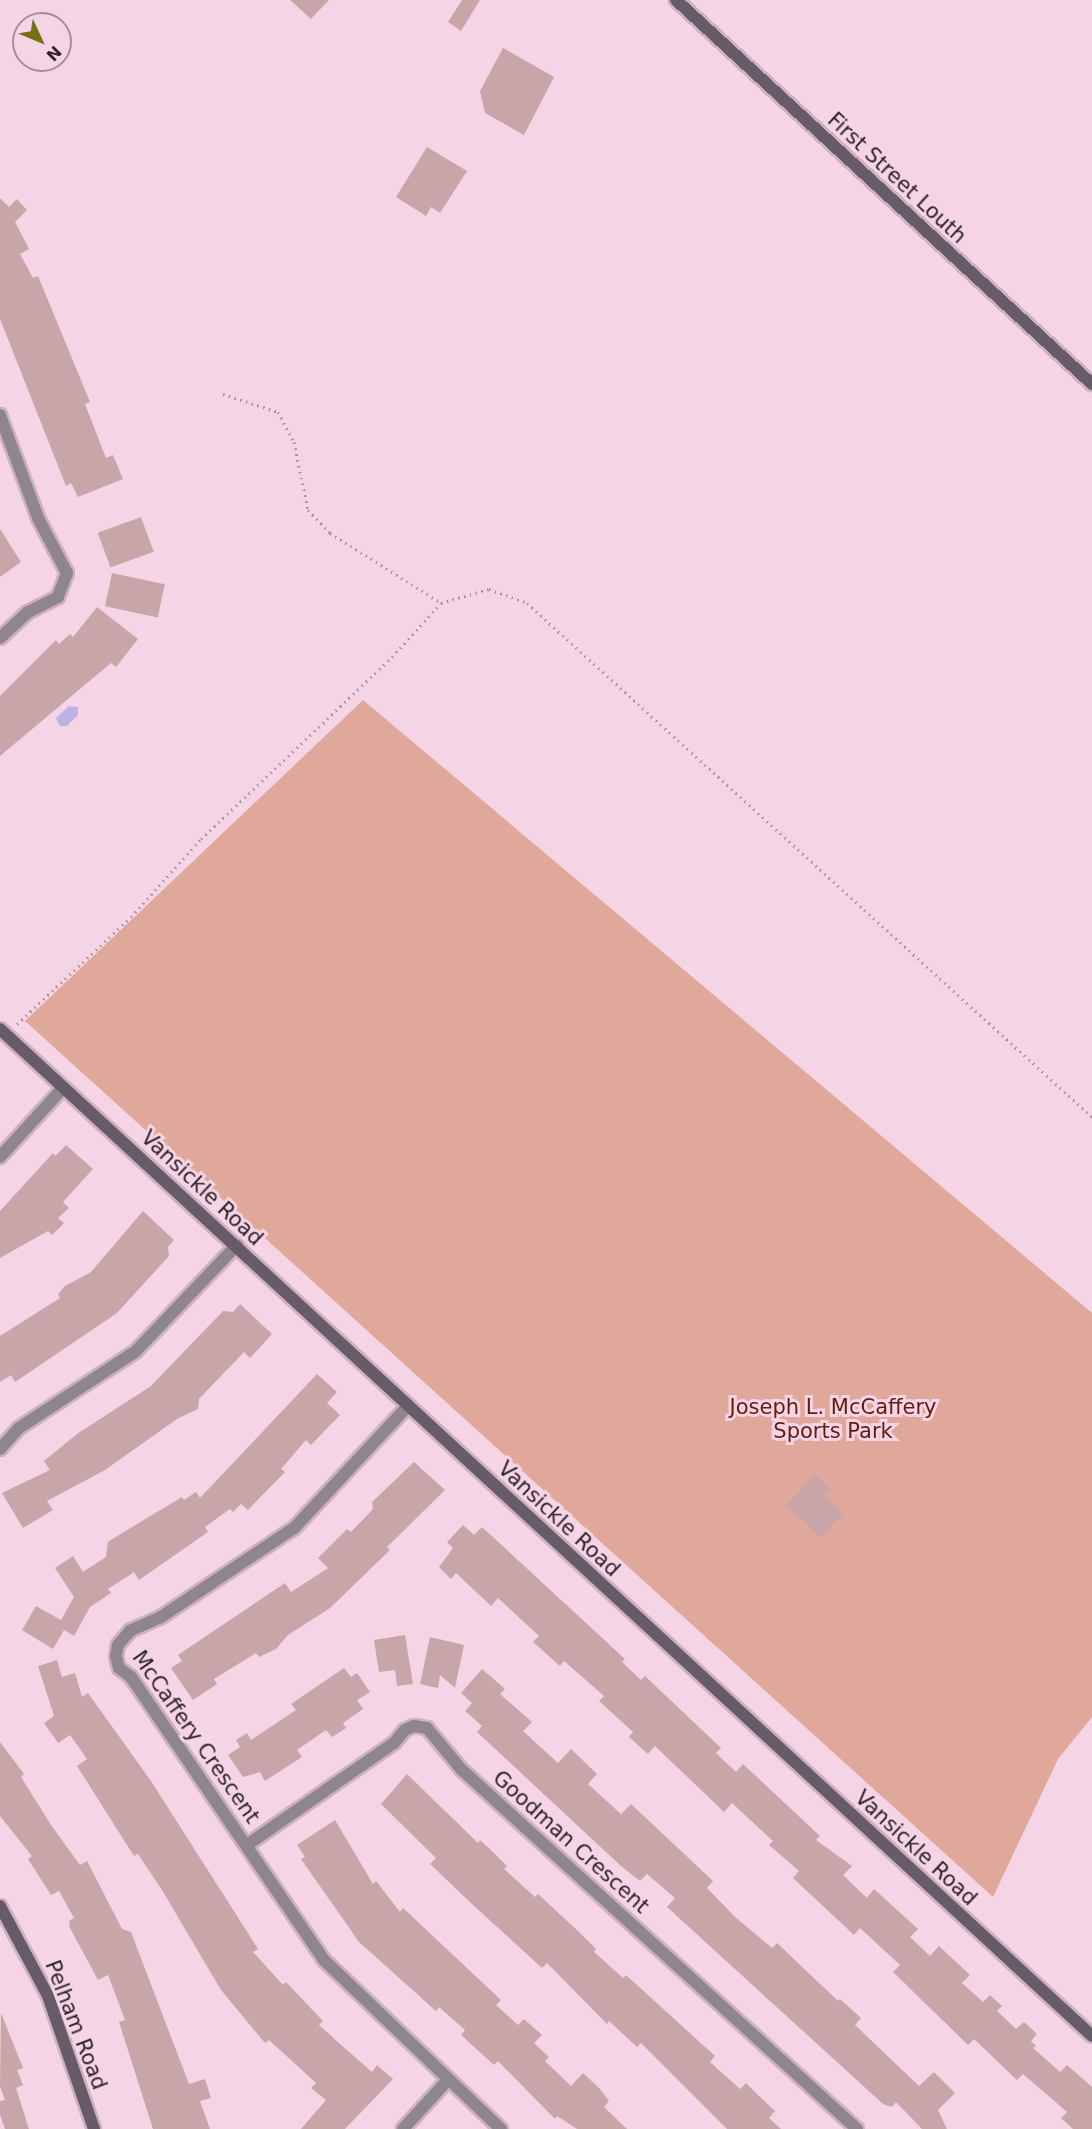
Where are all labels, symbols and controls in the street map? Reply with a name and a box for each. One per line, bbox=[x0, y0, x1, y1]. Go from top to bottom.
north arrow bbox=[12, 12, 72, 72]
text: N bbox=[42, 42, 65, 65]
street label: First Street Louth bbox=[822, 107, 972, 249]
street label: Vansickle Road bbox=[136, 1125, 268, 1251]
park label: Joseph L. McCaffery Sports Park bbox=[730, 1394, 936, 1444]
street label: Vansickle Road bbox=[493, 1456, 625, 1582]
street label: McCaffery Crescent bbox=[127, 1646, 265, 1828]
street label: Goodman Crescent bbox=[488, 1765, 654, 1919]
street label: Vansickle Road bbox=[850, 1785, 982, 1911]
street label: Pelham Road bbox=[40, 1957, 112, 2093]

